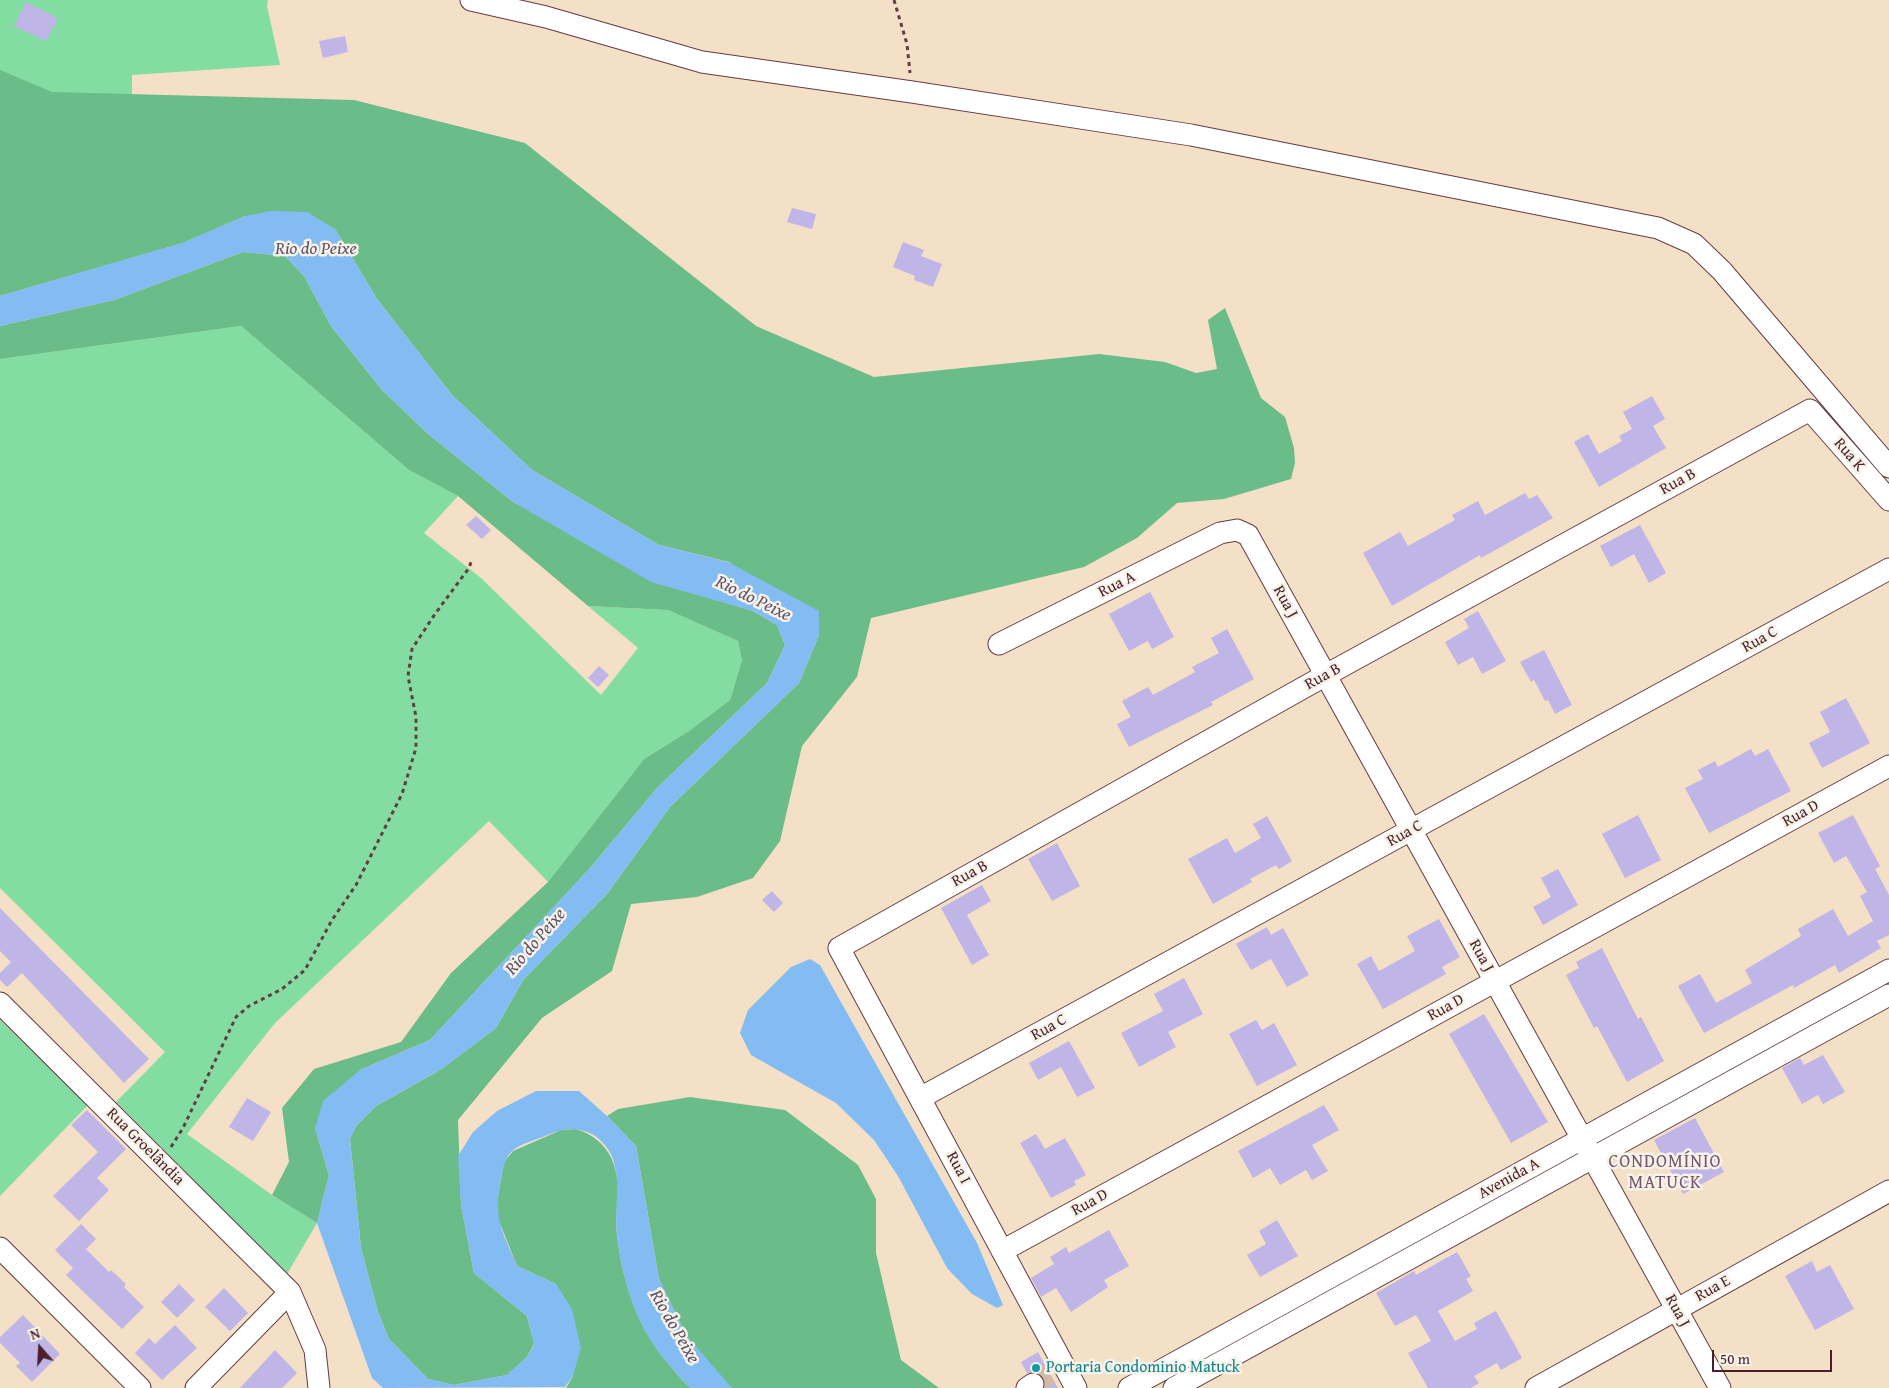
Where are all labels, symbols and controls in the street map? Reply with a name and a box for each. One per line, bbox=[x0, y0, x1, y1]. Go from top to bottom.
water label: Rio do Peixe bbox=[275, 238, 357, 260]
street label: Rua K bbox=[1829, 434, 1869, 476]
street label: Rua B bbox=[1657, 464, 1699, 500]
street label: Rua A bbox=[1095, 568, 1139, 602]
water label: Rio do Peixe bbox=[712, 571, 794, 627]
street label: Rua J bbox=[1268, 582, 1302, 622]
street label: Rua C bbox=[1739, 622, 1781, 658]
street label: Rua B bbox=[1302, 659, 1344, 695]
street label: Rua D bbox=[1779, 796, 1823, 832]
street label: Rua C bbox=[1384, 816, 1426, 852]
street label: Rua B bbox=[949, 856, 991, 892]
water label: Rio do Peixe bbox=[501, 904, 571, 980]
street label: Rua J bbox=[1464, 936, 1498, 976]
street label: Rua D bbox=[1424, 990, 1468, 1026]
street label: Rua C bbox=[1028, 1010, 1070, 1046]
street label: Rua Groelândia bbox=[102, 1104, 188, 1190]
street label: Rua I bbox=[942, 1149, 974, 1187]
district label: CONDOMÍNIO MATUCK bbox=[1607, 1151, 1723, 1194]
street label: Avenida A bbox=[1475, 1154, 1543, 1204]
street label: Rua D bbox=[1068, 1185, 1112, 1221]
street label: Rua E bbox=[1692, 1272, 1734, 1306]
water label: Rio do Peixe bbox=[644, 1286, 704, 1368]
street label: Rua J bbox=[1660, 1291, 1694, 1331]
north arrow bbox=[15, 1323, 65, 1373]
text: N bbox=[27, 1323, 43, 1345]
scale bar bbox=[1714, 1340, 1834, 1372]
text: 50 m bbox=[1720, 1348, 1750, 1369]
place label: Portaria Condominio Matuck bbox=[1046, 1358, 1240, 1378]
marker: Portaria Condominio Matuck bbox=[1030, 1362, 1042, 1374]

